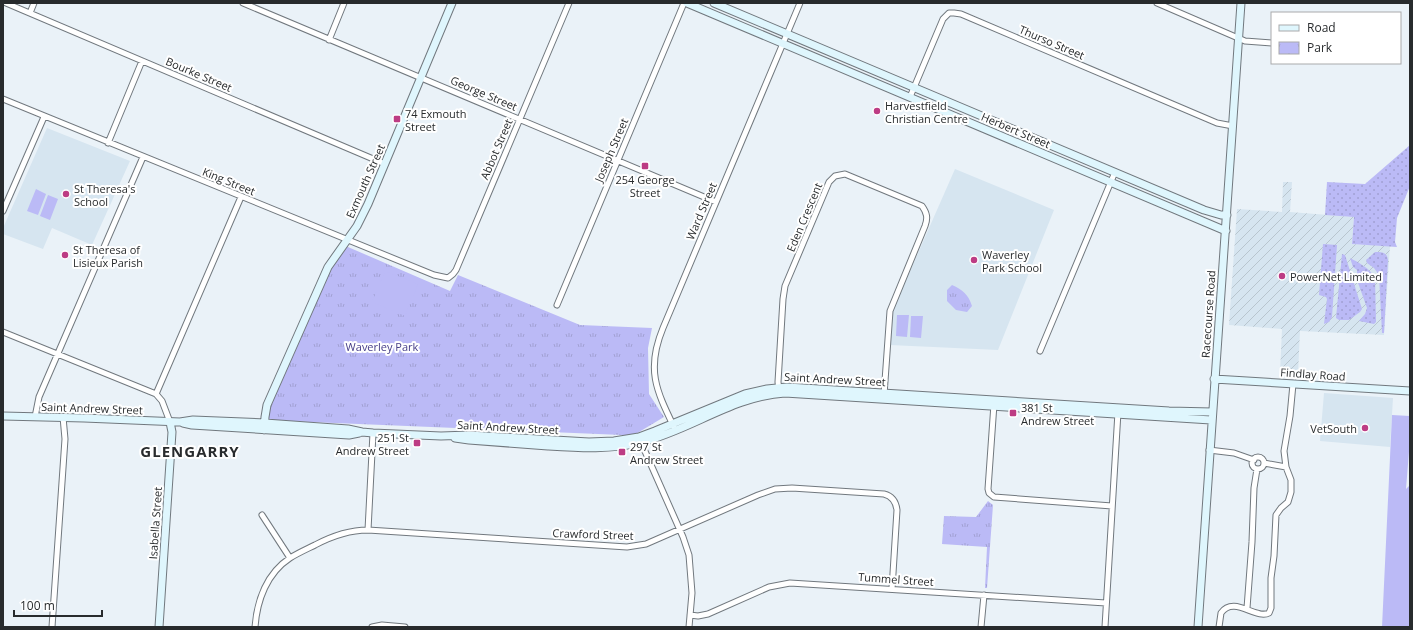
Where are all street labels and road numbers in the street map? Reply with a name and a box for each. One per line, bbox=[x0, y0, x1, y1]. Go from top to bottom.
street label: Thurso Street bbox=[1017, 22, 1087, 63]
street label: Bourke Street bbox=[164, 53, 234, 95]
street label: George Street bbox=[448, 72, 520, 114]
street label: Herbert Street bbox=[979, 109, 1053, 151]
street label: Abbot Street bbox=[476, 116, 516, 182]
street label: Joseph Street bbox=[590, 116, 631, 185]
street label: Exmouth Street bbox=[342, 141, 388, 220]
street label: King Street bbox=[200, 164, 258, 198]
street label: Ward Street bbox=[682, 180, 720, 242]
street label: Eden Crescent bbox=[783, 180, 825, 254]
street label: Racecourse Road bbox=[1197, 270, 1219, 358]
street label: Findlay Road bbox=[1280, 364, 1346, 384]
street label: Saint Andrew Street bbox=[784, 369, 886, 389]
street label: Saint Andrew Street bbox=[41, 399, 143, 417]
street label: Saint Andrew Street bbox=[457, 417, 559, 437]
street label: Isabella Street bbox=[145, 486, 165, 560]
street label: Crawford Street bbox=[552, 525, 634, 543]
street label: Tummel Street bbox=[858, 569, 934, 589]

